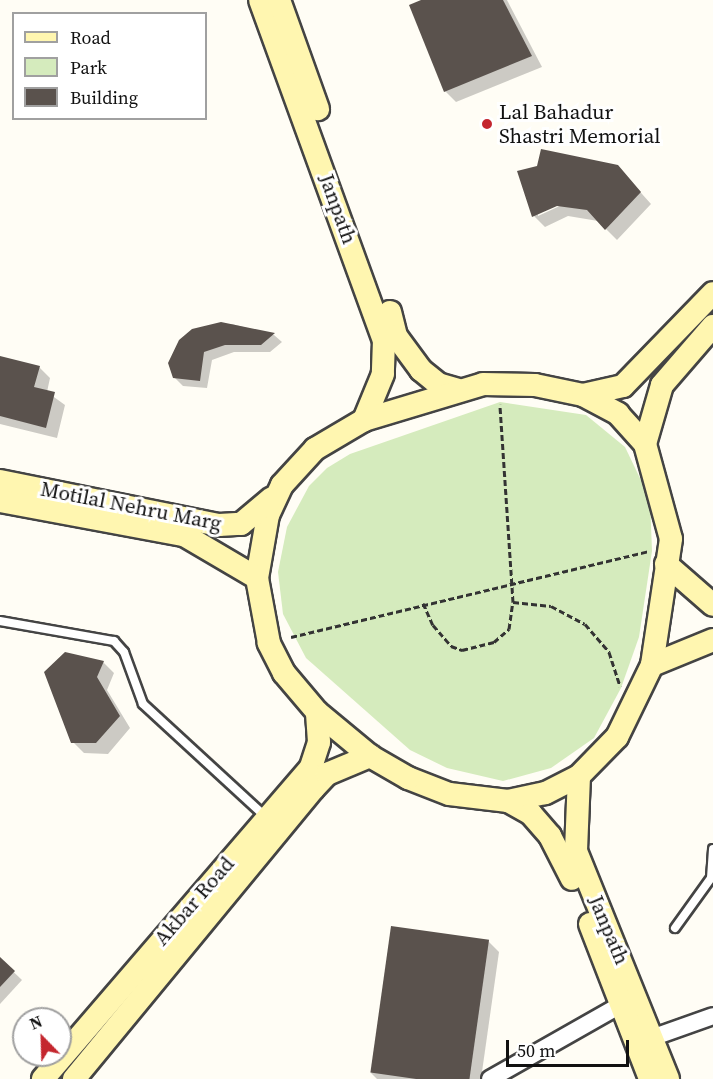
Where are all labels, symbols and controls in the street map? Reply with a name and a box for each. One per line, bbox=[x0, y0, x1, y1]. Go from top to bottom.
legend bbox=[12, 12, 207, 120]
text: Road bbox=[70, 25, 111, 50]
text: Park bbox=[70, 55, 107, 80]
text: Building bbox=[70, 85, 138, 110]
place label: Lal Bahadur Shastri Memorial bbox=[499, 99, 661, 149]
marker: Lal Bahadur Shastri Memorial bbox=[480, 117, 494, 131]
street label: Janpath bbox=[314, 171, 362, 247]
street label: Motilal Nehru Marg bbox=[38, 476, 224, 536]
street label: Akbar Road bbox=[149, 851, 239, 951]
street label: Janpath bbox=[583, 892, 635, 968]
north arrow bbox=[12, 1007, 72, 1067]
text: N bbox=[26, 1010, 45, 1035]
scale bar bbox=[509, 1028, 632, 1066]
text: 50 m bbox=[517, 1038, 555, 1063]

